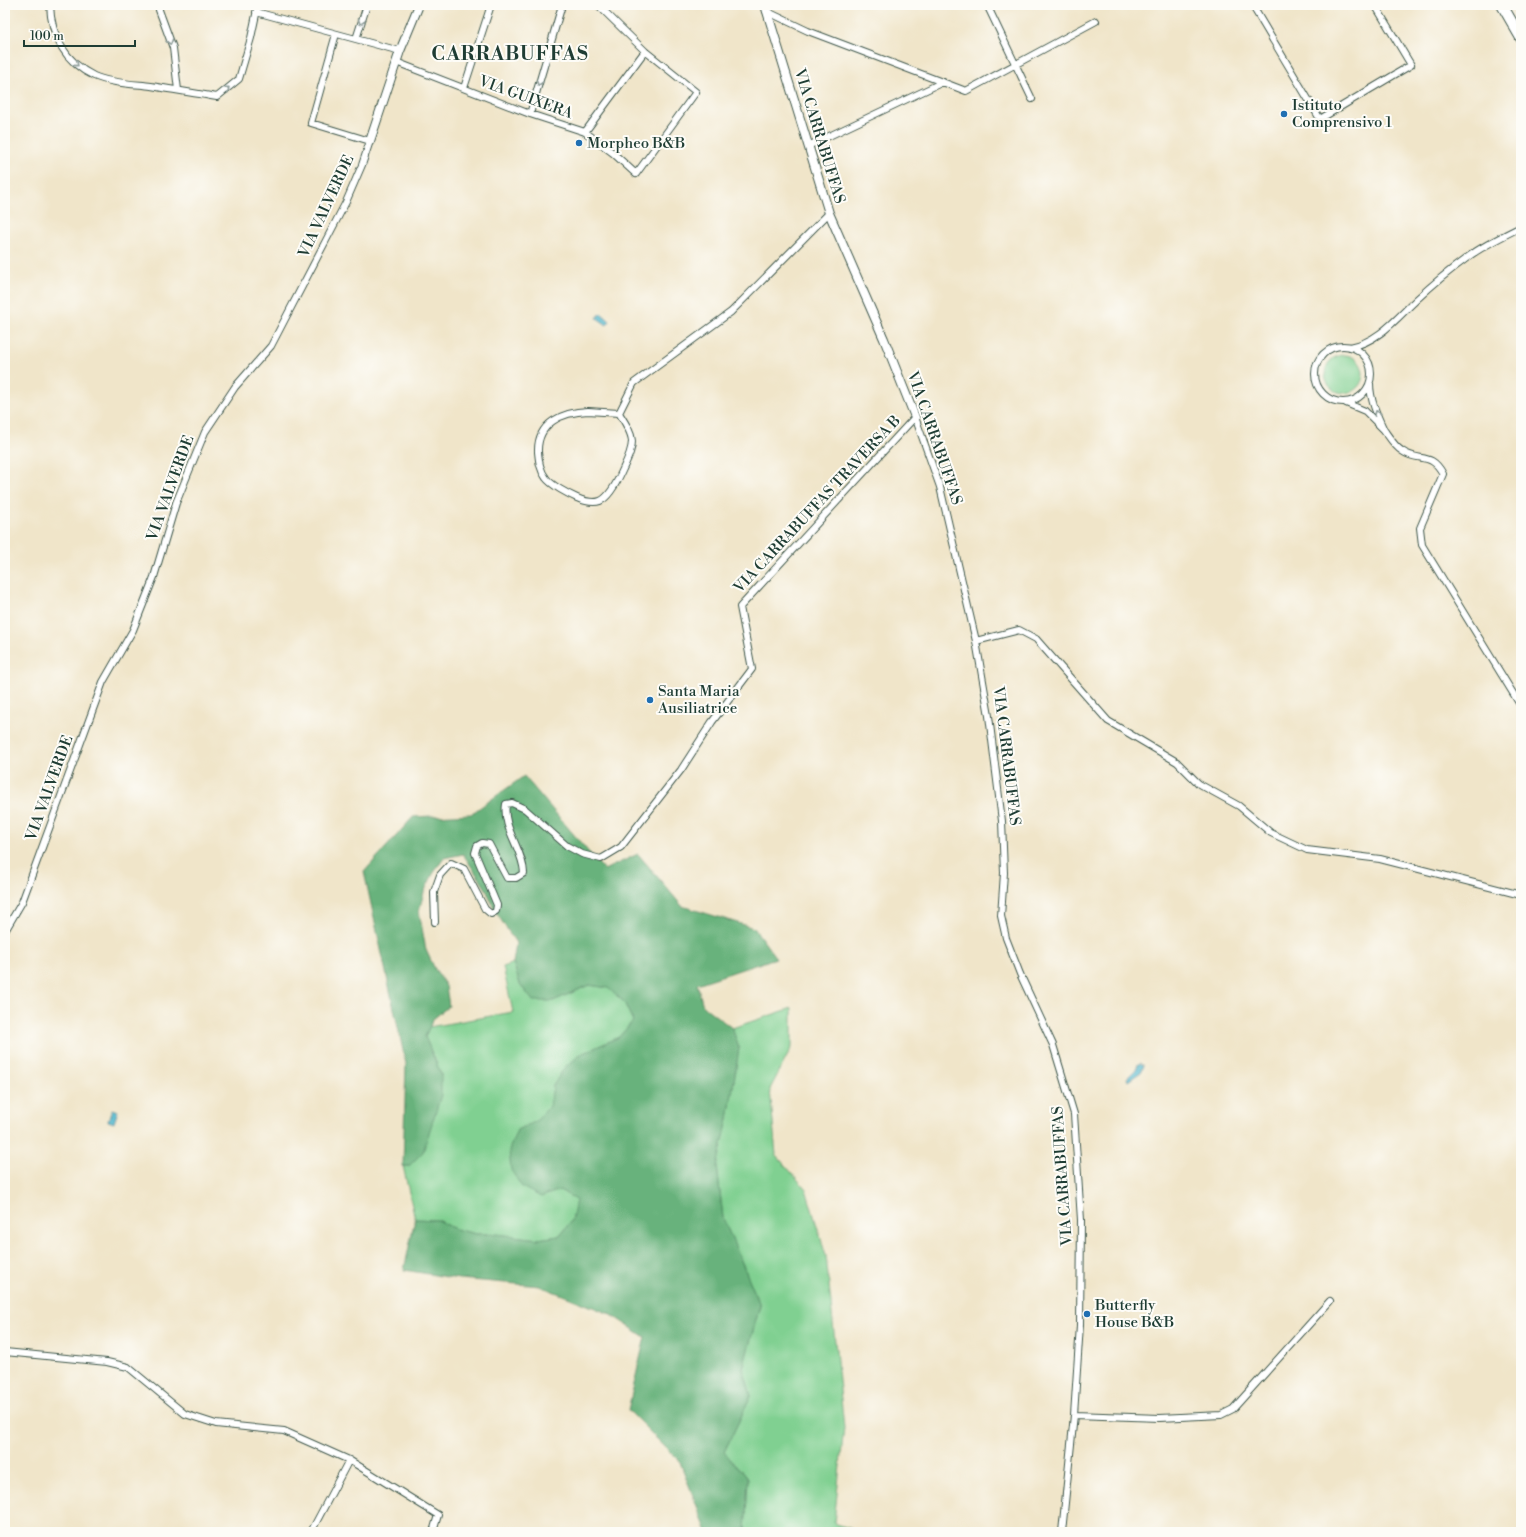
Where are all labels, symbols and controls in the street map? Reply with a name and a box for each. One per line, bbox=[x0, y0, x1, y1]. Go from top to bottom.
one-way arrow bbox=[358, 18, 366, 25]
scale bar bbox=[24, 22, 135, 48]
text: 100 m bbox=[30, 29, 64, 44]
one-way arrow bbox=[166, 39, 174, 46]
district label: CARRABUFFAS bbox=[431, 42, 589, 66]
one-way arrow bbox=[72, 59, 79, 66]
street label: VIA CARRABUFFAS bbox=[790, 65, 849, 206]
street label: VIA GUIXERA bbox=[475, 71, 576, 123]
one-way arrow bbox=[535, 79, 544, 86]
one-way arrow bbox=[222, 86, 230, 93]
place label: Istituto Comprensivo 1 bbox=[1292, 96, 1393, 132]
marker: Istituto Comprensivo 1 bbox=[1279, 109, 1289, 119]
place label: Morpheo B&B bbox=[587, 134, 685, 153]
marker: Morpheo B&B bbox=[574, 138, 584, 148]
street label: VIA VALVERDE bbox=[294, 152, 359, 261]
street label: VIA CARRABUFFAS bbox=[902, 368, 966, 507]
one-way arrow bbox=[1373, 410, 1381, 417]
street label: VIA CARRABUFFAS TRAVERSA B bbox=[729, 411, 905, 598]
street label: VIA VALVERDE bbox=[142, 433, 198, 545]
place label: Santa Maria Ausiliatrice bbox=[657, 682, 740, 718]
street label: VIA CARRABUFFAS bbox=[988, 684, 1024, 827]
marker: Santa Maria Ausiliatrice bbox=[645, 695, 655, 705]
street label: VIA VALVERDE bbox=[21, 733, 77, 845]
street label: VIA CARRABUFFAS bbox=[1048, 1105, 1077, 1247]
place label: Butterfly House B&B bbox=[1094, 1296, 1174, 1332]
marker: Butterfly House B&B bbox=[1082, 1309, 1092, 1319]

